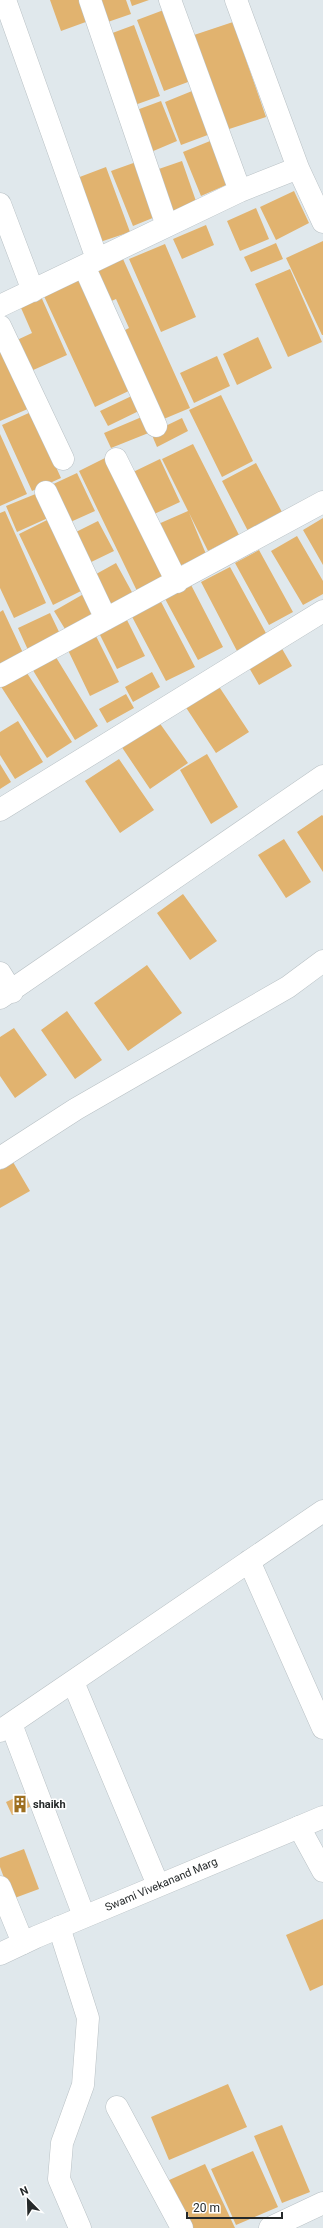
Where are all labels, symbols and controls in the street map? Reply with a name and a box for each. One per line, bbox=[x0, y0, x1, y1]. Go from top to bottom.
building icon: shaikh bbox=[10, 1794, 30, 1814]
place label: shaikh bbox=[33, 1798, 66, 1811]
street label: Swami Vivekanand Marg bbox=[103, 1855, 219, 1914]
north arrow bbox=[8, 2180, 48, 2220]
text: N bbox=[18, 2184, 31, 2199]
scale bar bbox=[187, 2194, 282, 2220]
text: 20 m bbox=[193, 2201, 220, 2215]

